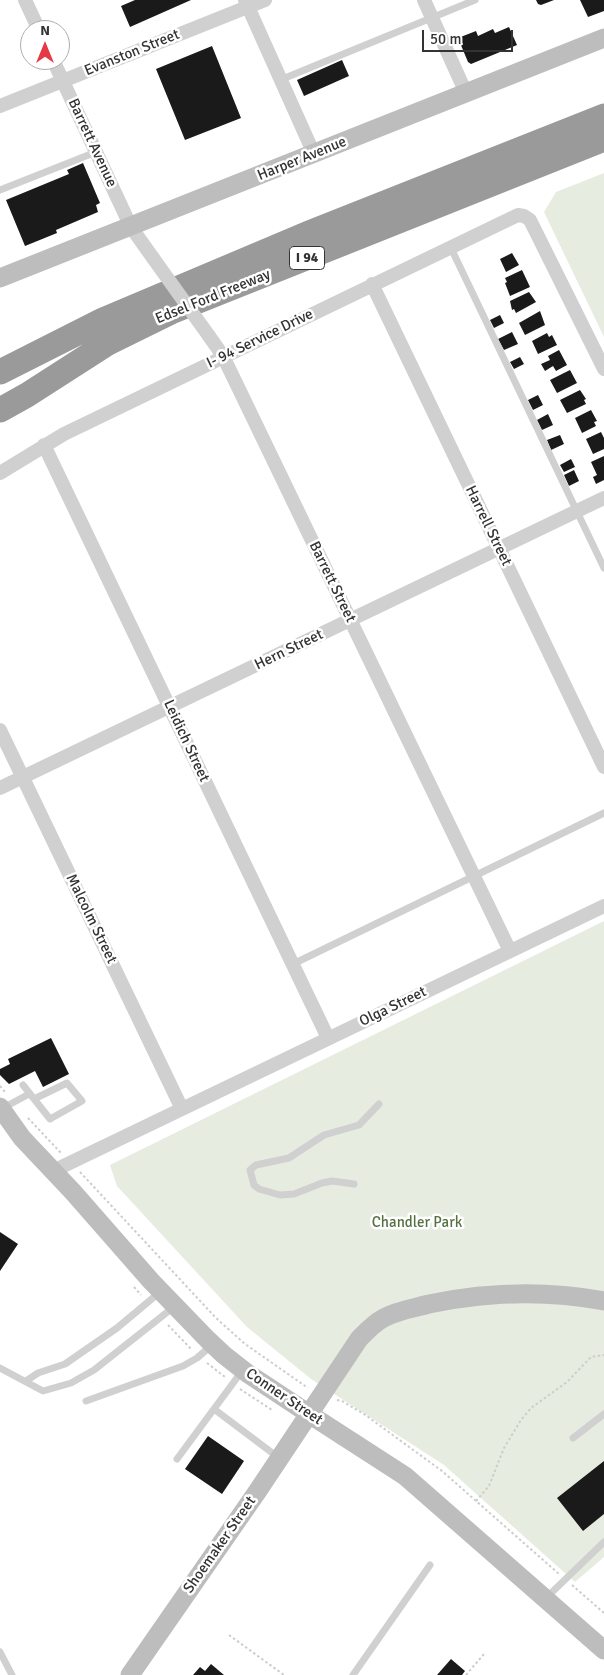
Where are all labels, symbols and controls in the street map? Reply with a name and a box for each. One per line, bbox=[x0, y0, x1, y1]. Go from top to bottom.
north arrow bbox=[20, 20, 70, 70]
scale bar bbox=[424, 20, 515, 52]
text: N bbox=[40, 22, 50, 39]
street label: Evanston Street bbox=[82, 26, 182, 80]
text: 50 m bbox=[430, 30, 461, 48]
street label: Barrett Avenue bbox=[64, 96, 120, 190]
street label: Harper Avenue bbox=[255, 133, 349, 185]
road number: I 94 bbox=[290, 247, 324, 270]
street label: Edsel Ford Freeway bbox=[153, 266, 273, 328]
street label: I- 94 Service Drive bbox=[204, 305, 316, 373]
street label: Harrell Street bbox=[461, 483, 515, 569]
street label: Barrett Street bbox=[305, 539, 359, 625]
street label: Hern Street bbox=[252, 626, 326, 674]
street label: Leidich Street bbox=[159, 697, 213, 785]
street label: Malcolm Street bbox=[62, 871, 120, 967]
street label: Olga Street bbox=[357, 983, 429, 1031]
park label: Chandler Park bbox=[372, 1214, 462, 1232]
street label: Conner Street bbox=[242, 1365, 326, 1429]
street label: Shoemaker Street bbox=[180, 1493, 260, 1597]

